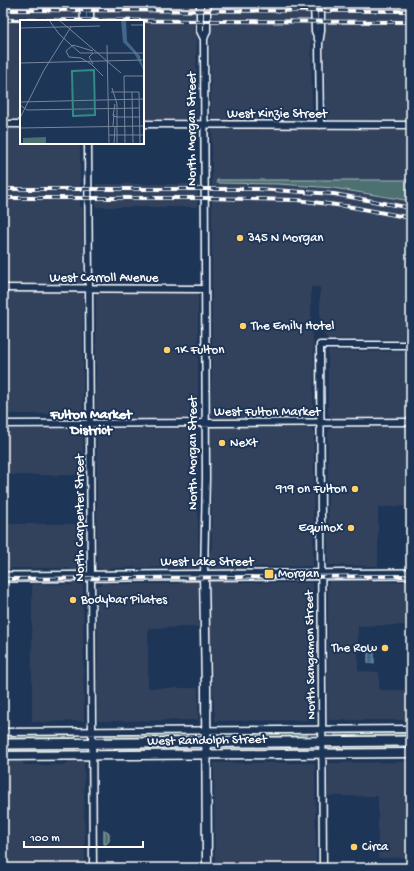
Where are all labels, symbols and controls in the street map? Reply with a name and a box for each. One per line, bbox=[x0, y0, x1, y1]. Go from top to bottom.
inset map bbox=[20, 20, 144, 144]
street label: North Morgan Street bbox=[185, 70, 200, 186]
street label: West Kinzie Street bbox=[227, 107, 329, 122]
place label: 345 N Morgan bbox=[247, 231, 324, 246]
marker: 345 N Morgan bbox=[235, 233, 245, 243]
street label: West Carroll Avenue bbox=[49, 271, 159, 286]
place label: The Emily Hotel bbox=[250, 319, 334, 334]
marker: The Emily Hotel bbox=[238, 321, 248, 331]
place label: 1K Fulton bbox=[174, 343, 225, 358]
marker: 1K Fulton bbox=[162, 345, 172, 355]
street label: North Morgan Street bbox=[186, 394, 201, 510]
street label: West Fulton Market bbox=[214, 405, 322, 420]
district label: Fulton Market District bbox=[49, 407, 133, 440]
place label: Next bbox=[230, 436, 259, 451]
marker: Next bbox=[217, 438, 227, 448]
street label: North Carpenter Street bbox=[73, 452, 88, 582]
place label: 919 on Fulton bbox=[275, 482, 348, 497]
marker: 919 on Fulton bbox=[350, 484, 360, 494]
place label: Equinox bbox=[298, 521, 343, 536]
marker: Equinox bbox=[346, 523, 356, 533]
street label: West Lake Street bbox=[160, 555, 255, 570]
place label: Morgan bbox=[278, 567, 320, 582]
marker: Morgan bbox=[263, 568, 275, 580]
street label: North Sangamon Street bbox=[302, 589, 320, 720]
place label: Bodybar Pilates bbox=[80, 593, 168, 608]
marker: Bodybar Pilates bbox=[68, 595, 78, 605]
place label: The Row bbox=[331, 641, 377, 656]
marker: The Row bbox=[380, 643, 390, 653]
street label: West Randolph Street bbox=[147, 732, 269, 750]
scale bar bbox=[24, 823, 143, 849]
text: 100 m bbox=[29, 832, 60, 846]
place label: Circa bbox=[362, 840, 389, 855]
marker: Circa bbox=[349, 842, 359, 852]

